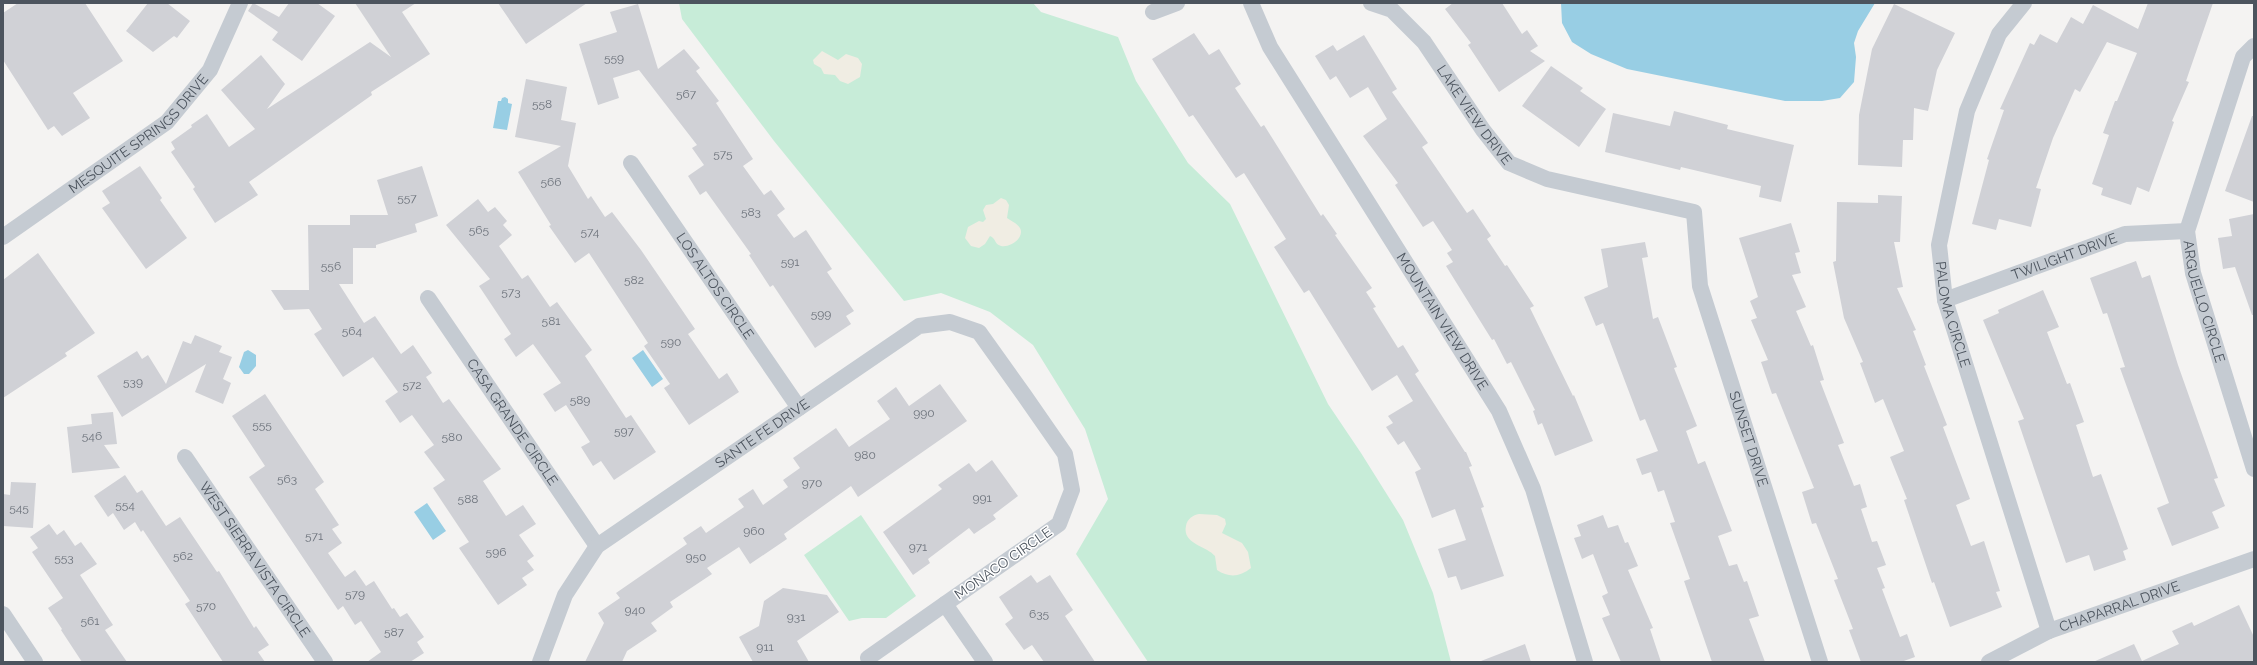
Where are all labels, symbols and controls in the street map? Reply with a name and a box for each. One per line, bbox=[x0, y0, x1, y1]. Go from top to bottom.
house number: 559 bbox=[604, 51, 624, 65]
street label: LAKE VIEW DRIVE bbox=[1434, 62, 1515, 168]
street label: MESQUITE SPRINGS DRIVE bbox=[66, 71, 211, 196]
house number: 567 bbox=[676, 87, 697, 101]
house number: 558 bbox=[532, 97, 552, 111]
house number: 575 bbox=[713, 147, 733, 161]
house number: 566 bbox=[540, 175, 562, 189]
house number: 557 bbox=[397, 191, 417, 205]
house number: 583 bbox=[741, 205, 761, 219]
house number: 565 bbox=[469, 223, 490, 237]
house number: 574 bbox=[581, 225, 600, 239]
street label: LOS ALTOS CIRCLE bbox=[673, 230, 757, 342]
street label: TWILIGHT DRIVE bbox=[2009, 230, 2119, 283]
street label: ARGUELLO CIRCLE bbox=[2180, 239, 2228, 365]
street label: MOUNTAIN VIEW DRIVE bbox=[1394, 250, 1492, 393]
house number: 591 bbox=[781, 255, 799, 269]
house number: 556 bbox=[321, 259, 341, 273]
street label: PALOMA CIRCLE bbox=[1933, 260, 1974, 369]
house number: 582 bbox=[624, 273, 644, 287]
house number: 573 bbox=[501, 285, 521, 299]
house number: 599 bbox=[811, 307, 831, 321]
house number: 581 bbox=[542, 314, 560, 328]
house number: 564 bbox=[342, 324, 363, 338]
house number: 590 bbox=[661, 335, 681, 349]
street label: CASA GRANDE CIRCLE bbox=[464, 356, 561, 488]
house number: 539 bbox=[123, 375, 143, 389]
house number: 572 bbox=[402, 378, 422, 392]
street label: SUNSET DRIVE bbox=[1726, 389, 1772, 489]
house number: 589 bbox=[570, 393, 590, 407]
street label: SANTE FE DRIVE bbox=[712, 395, 812, 471]
house number: 990 bbox=[913, 406, 935, 420]
house number: 555 bbox=[252, 418, 272, 432]
house number: 597 bbox=[614, 424, 635, 438]
house number: 546 bbox=[82, 429, 102, 443]
house number: 580 bbox=[441, 430, 463, 444]
house number: 980 bbox=[854, 448, 876, 462]
house number: 563 bbox=[277, 472, 297, 486]
house number: 970 bbox=[802, 476, 822, 490]
street label: WEST SIERRA VISTA CIRCLE bbox=[196, 479, 314, 640]
house number: 991 bbox=[972, 491, 992, 505]
house number: 588 bbox=[458, 492, 478, 506]
house number: 554 bbox=[115, 498, 135, 512]
house number: 545 bbox=[9, 501, 29, 515]
house number: 960 bbox=[743, 524, 765, 538]
street label: MONACO CIRCLE bbox=[951, 524, 1055, 602]
house number: 571 bbox=[305, 529, 323, 543]
house number: 971 bbox=[909, 540, 927, 554]
house number: 596 bbox=[486, 545, 506, 559]
house number: 562 bbox=[173, 549, 193, 563]
house number: 950 bbox=[686, 550, 706, 564]
house number: 553 bbox=[54, 551, 74, 565]
street label: CHAPARRAL DRIVE bbox=[2057, 578, 2182, 635]
house number: 579 bbox=[345, 587, 365, 601]
house number: 570 bbox=[196, 599, 216, 613]
house number: 940 bbox=[625, 603, 645, 617]
house number: 635 bbox=[1029, 607, 1050, 621]
house number: 931 bbox=[787, 610, 805, 624]
house number: 561 bbox=[81, 614, 99, 628]
house number: 587 bbox=[384, 625, 405, 639]
house number: 911 bbox=[756, 640, 774, 654]

